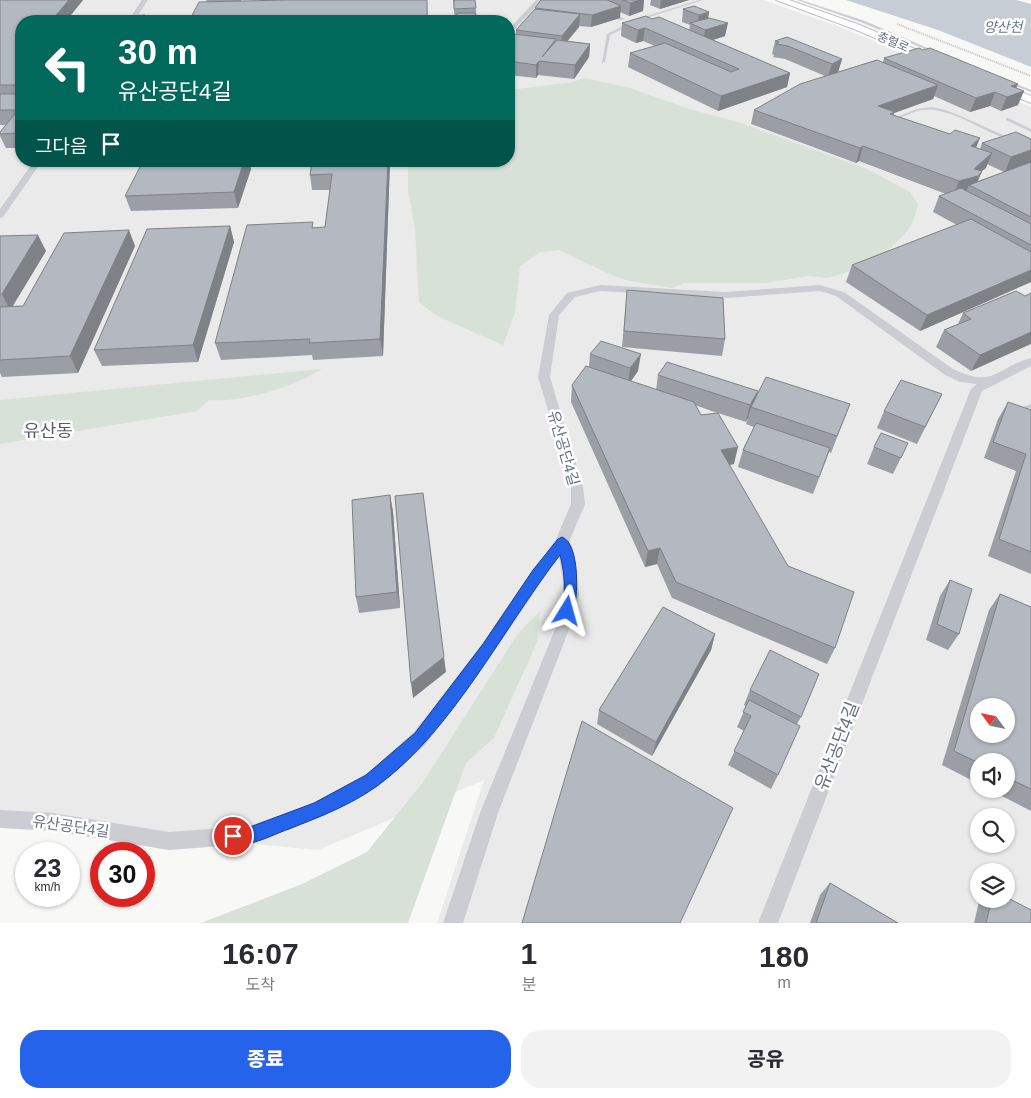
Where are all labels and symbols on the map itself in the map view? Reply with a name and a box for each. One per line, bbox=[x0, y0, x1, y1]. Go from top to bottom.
water label: 양산천 bbox=[984, 19, 1023, 35]
street label: 충렬로 bbox=[875, 29, 911, 55]
street label: 유산공단4길 bbox=[545, 408, 583, 488]
district label: 유산동 bbox=[23, 421, 73, 441]
position arrow bbox=[540, 584, 592, 636]
north arrow bbox=[970, 698, 1015, 742]
street label: 유산공단4길 bbox=[811, 699, 863, 793]
street label: 유산공단4길 bbox=[32, 812, 110, 840]
pin bbox=[212, 815, 254, 857]
speed limit sign: 30 bbox=[90, 842, 155, 907]

